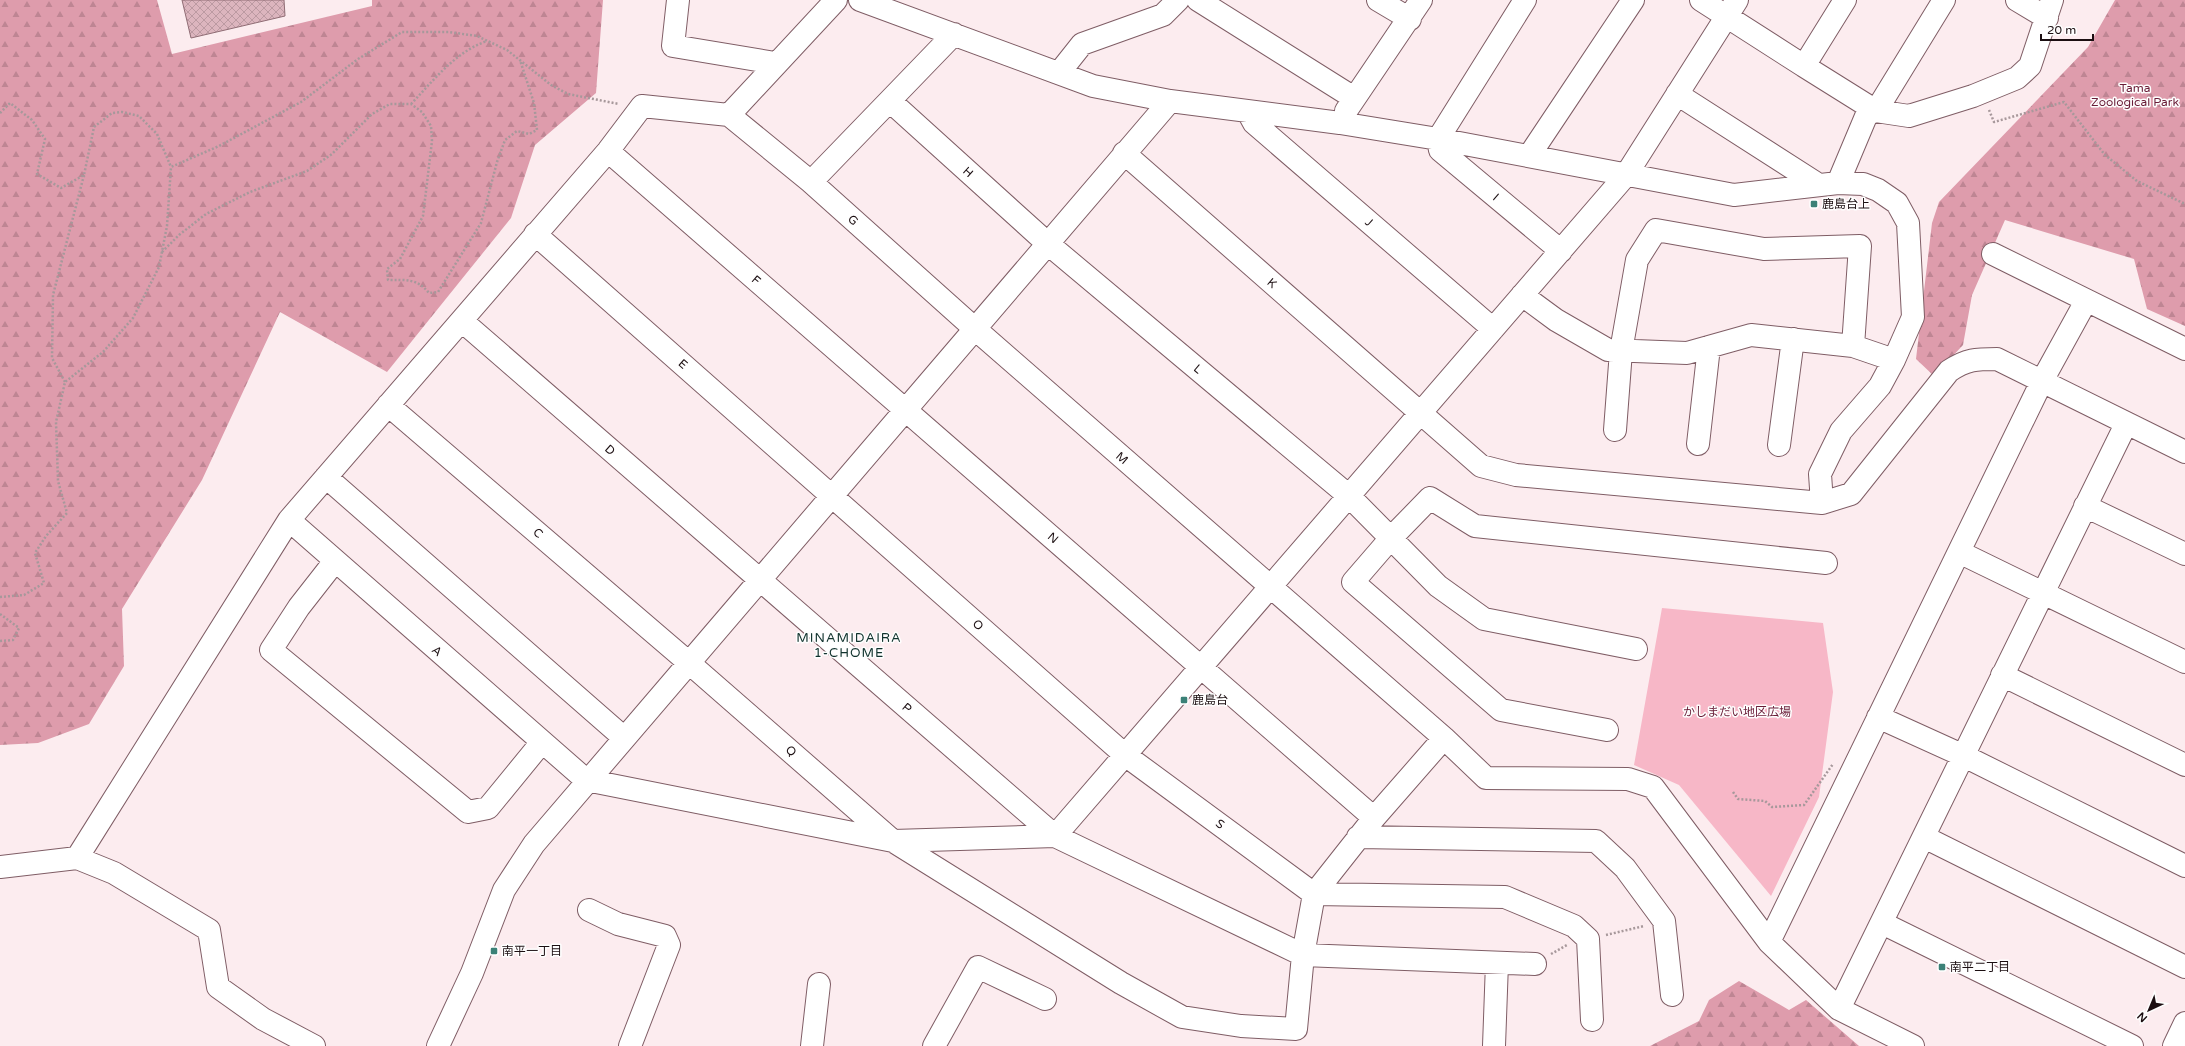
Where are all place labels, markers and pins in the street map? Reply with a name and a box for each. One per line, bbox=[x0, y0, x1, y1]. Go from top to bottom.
place label: 鹿島台上 bbox=[1822, 197, 1870, 211]
marker: 鹿島台上 bbox=[1809, 199, 1819, 209]
place label: 鹿島台 bbox=[1192, 693, 1228, 707]
marker: 鹿島台 bbox=[1179, 695, 1189, 705]
place label: 南平一丁目 bbox=[502, 944, 562, 958]
marker: 南平一丁目 bbox=[489, 946, 499, 956]
place label: 南平二丁目 bbox=[1950, 960, 2010, 974]
marker: 南平二丁目 bbox=[1937, 962, 1947, 972]

